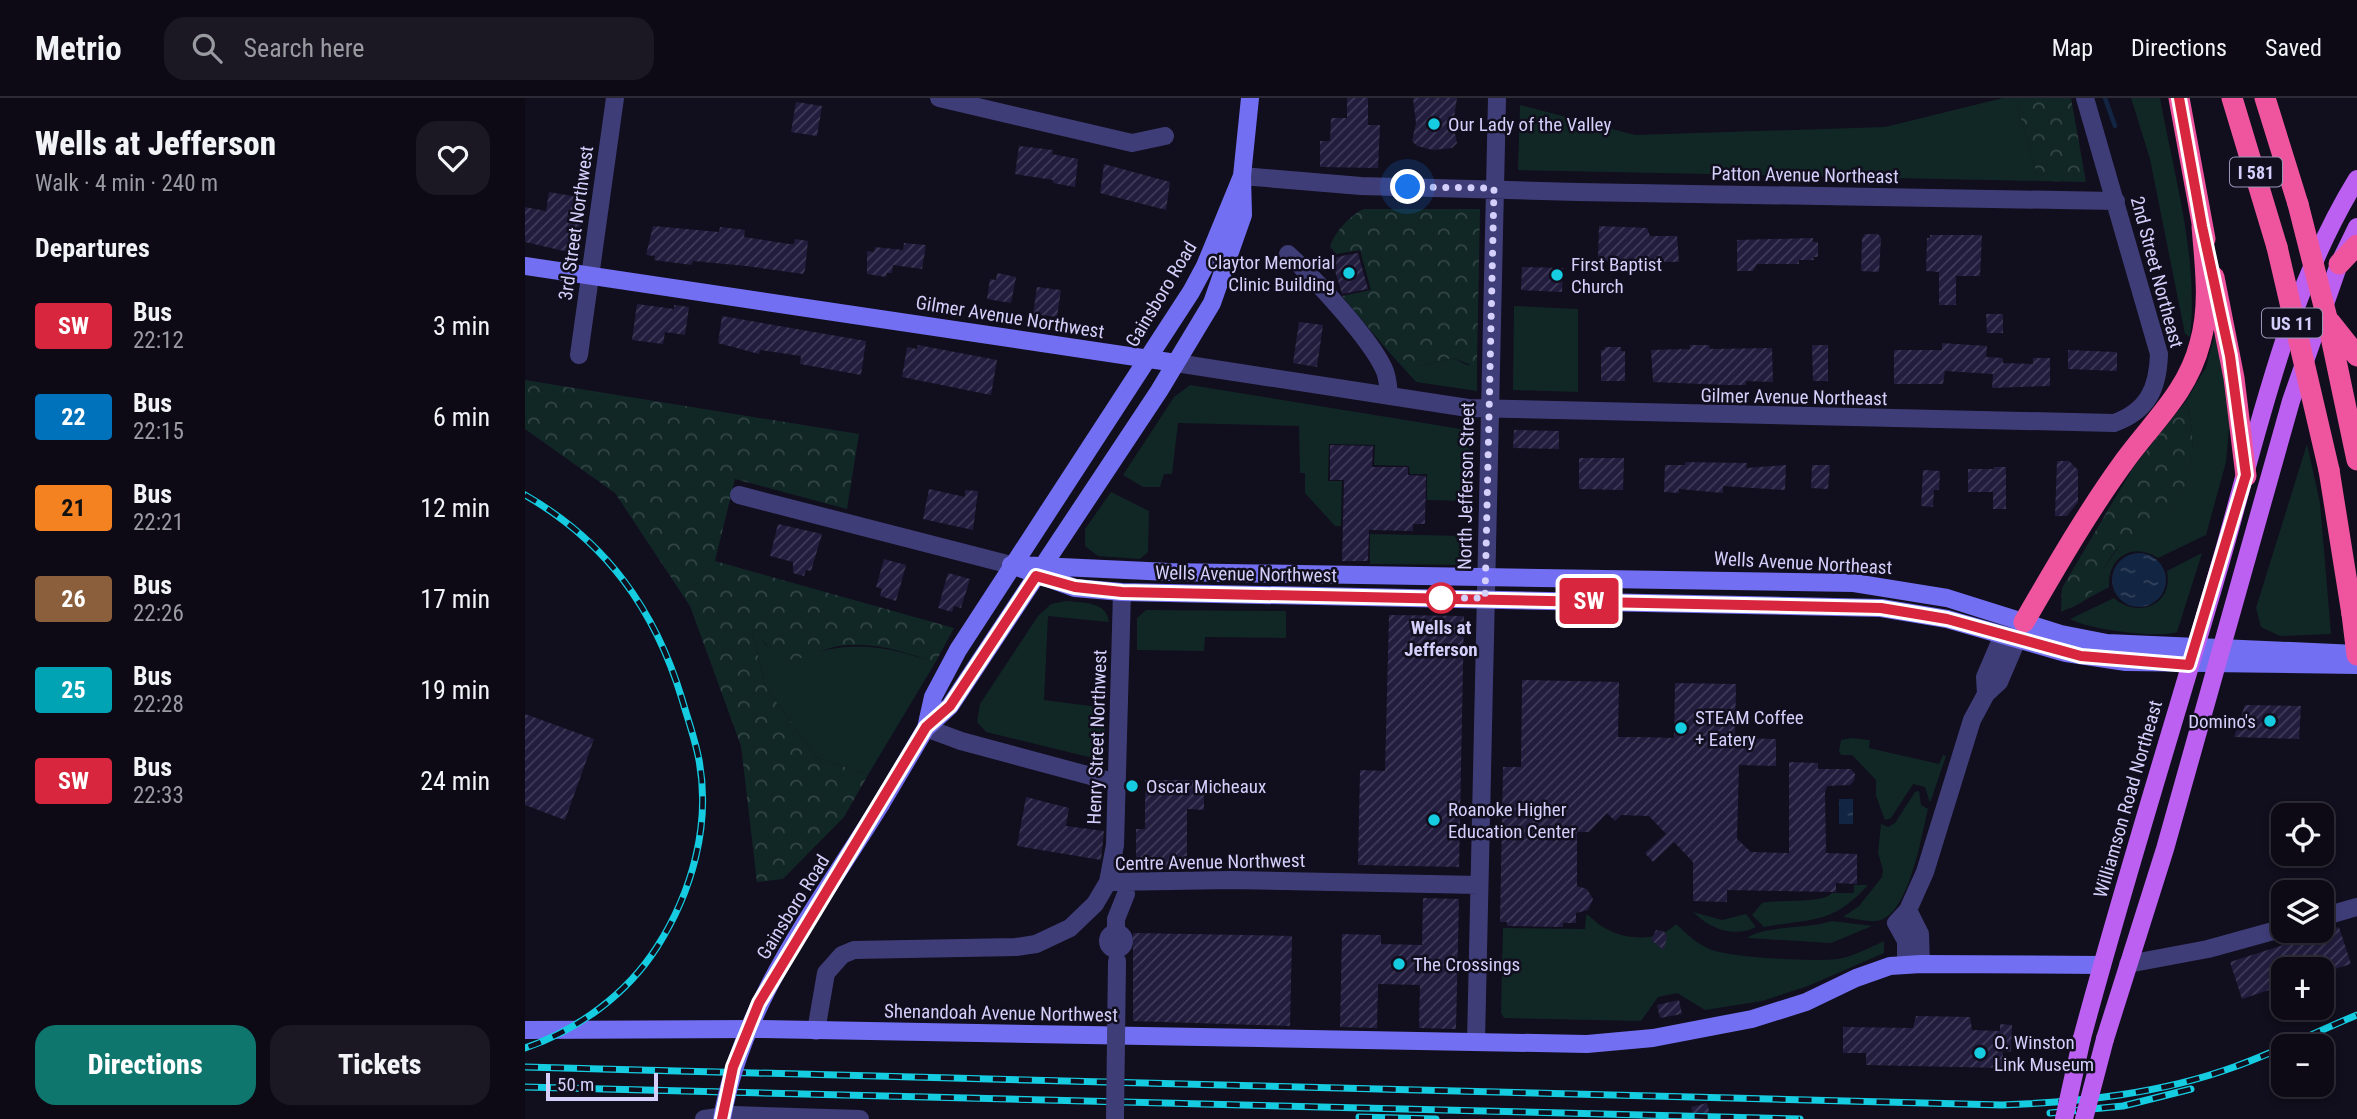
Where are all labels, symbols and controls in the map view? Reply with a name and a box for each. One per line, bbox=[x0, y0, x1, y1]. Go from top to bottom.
search box bbox=[164, 17, 654, 80]
text: Metrio bbox=[35, 29, 122, 68]
icon: search bbox=[188, 29, 226, 67]
text: Search here bbox=[244, 33, 365, 63]
text: Map bbox=[2052, 34, 2093, 62]
text: Directions bbox=[2131, 34, 2227, 62]
text: Saved bbox=[2265, 34, 2322, 62]
place label: Our Lady of the Valley bbox=[1448, 113, 1611, 136]
marker: Our Lady of the Valley bbox=[1426, 116, 1442, 132]
button: heart bbox=[416, 121, 490, 195]
text: Wells at Jefferson bbox=[35, 124, 276, 163]
street label: 3rd Street Northwest bbox=[554, 144, 598, 302]
road number: I 581 bbox=[2230, 158, 2282, 186]
street label: Patton Avenue Northeast bbox=[1711, 162, 1899, 188]
your location bbox=[1390, 169, 1425, 204]
text: Walk · 4 min · 240 m bbox=[35, 170, 218, 197]
street label: 2nd Street Northeast bbox=[2126, 194, 2188, 350]
text: Departures bbox=[35, 233, 150, 263]
street label: Gainsboro Road bbox=[1120, 237, 1202, 351]
place label: Claytor Memorial Clinic Building bbox=[1207, 251, 1335, 296]
place label: First Baptist Church bbox=[1571, 253, 1662, 298]
marker: Claytor Memorial Clinic Building bbox=[1341, 265, 1357, 281]
marker: First Baptist Church bbox=[1549, 267, 1565, 283]
street label: Gilmer Avenue Northwest bbox=[914, 291, 1106, 343]
text: Bus bbox=[133, 297, 172, 327]
road number: US 11 bbox=[2262, 308, 2322, 338]
text: 3 min bbox=[433, 311, 490, 341]
text: SW bbox=[58, 312, 89, 340]
text: 22:12 bbox=[133, 327, 184, 354]
street label: Gilmer Avenue Northeast bbox=[1700, 384, 1888, 410]
text: Bus bbox=[133, 388, 172, 418]
text: 6 min bbox=[433, 402, 490, 432]
street label: North Jefferson Street bbox=[1453, 402, 1479, 570]
text: 22 bbox=[61, 403, 86, 431]
text: 22:15 bbox=[133, 418, 184, 445]
text: Bus bbox=[133, 479, 172, 509]
text: 12 min bbox=[420, 493, 490, 523]
text: 21 bbox=[61, 494, 86, 522]
text: 22:21 bbox=[133, 509, 184, 536]
street label: Wells Avenue Northeast bbox=[1713, 547, 1893, 579]
street label: Wells Avenue Northwest bbox=[1155, 561, 1337, 587]
text: Bus bbox=[133, 570, 172, 600]
line badge: SW bbox=[1557, 578, 1621, 624]
marker: Wells at Jefferson bbox=[1426, 583, 1456, 613]
text: 17 min bbox=[420, 584, 490, 614]
text: 26 bbox=[61, 585, 86, 613]
text: SW bbox=[1574, 587, 1604, 615]
text: 22:26 bbox=[133, 600, 184, 627]
place label: Wells at Jefferson bbox=[1404, 616, 1478, 661]
street label: Henry Street Northwest bbox=[1082, 649, 1112, 825]
text: Bus bbox=[133, 661, 172, 691]
text: 19 min bbox=[420, 675, 490, 705]
text: 25 bbox=[61, 676, 86, 704]
text: 22:28 bbox=[133, 691, 184, 718]
street label: Williamson Road Northeast bbox=[2089, 698, 2167, 900]
place label: STEAM Coffee + Eatery bbox=[1695, 706, 1804, 751]
place label: Domino's bbox=[2188, 710, 2256, 733]
marker: Domino's bbox=[2262, 713, 2278, 729]
marker: STEAM Coffee + Eatery bbox=[1673, 720, 1689, 736]
text: Bus bbox=[133, 752, 172, 782]
text: 24 min bbox=[420, 766, 490, 796]
text: SW bbox=[58, 767, 89, 795]
place label: Oscar Micheaux bbox=[1146, 775, 1266, 798]
marker: Oscar Micheaux bbox=[1124, 778, 1140, 794]
text: 22:33 bbox=[133, 782, 184, 809]
place label: Roanoke Higher Education Center bbox=[1448, 798, 1576, 843]
map controls bbox=[2271, 803, 2334, 1097]
button: locate bbox=[2271, 803, 2334, 866]
marker: Roanoke Higher Education Center bbox=[1426, 812, 1442, 828]
street label: Centre Avenue Northwest bbox=[1115, 849, 1305, 875]
street label: Gainsboro Road bbox=[752, 850, 834, 964]
button: layers bbox=[2271, 880, 2334, 943]
place label: The Crossings bbox=[1413, 953, 1520, 976]
marker: The Crossings bbox=[1391, 956, 1407, 972]
button: + bbox=[2271, 957, 2334, 1020]
street label: Shenandoah Avenue Northwest bbox=[884, 999, 1118, 1027]
button: Directions bbox=[35, 1025, 256, 1105]
button: Tickets bbox=[270, 1025, 490, 1105]
place label: O. Winston Link Museum bbox=[1994, 1031, 2094, 1076]
button: − bbox=[2271, 1034, 2334, 1097]
marker: O. Winston Link Museum bbox=[1972, 1045, 1988, 1061]
scale bar bbox=[546, 1070, 658, 1102]
text: 50 m bbox=[557, 1073, 594, 1096]

